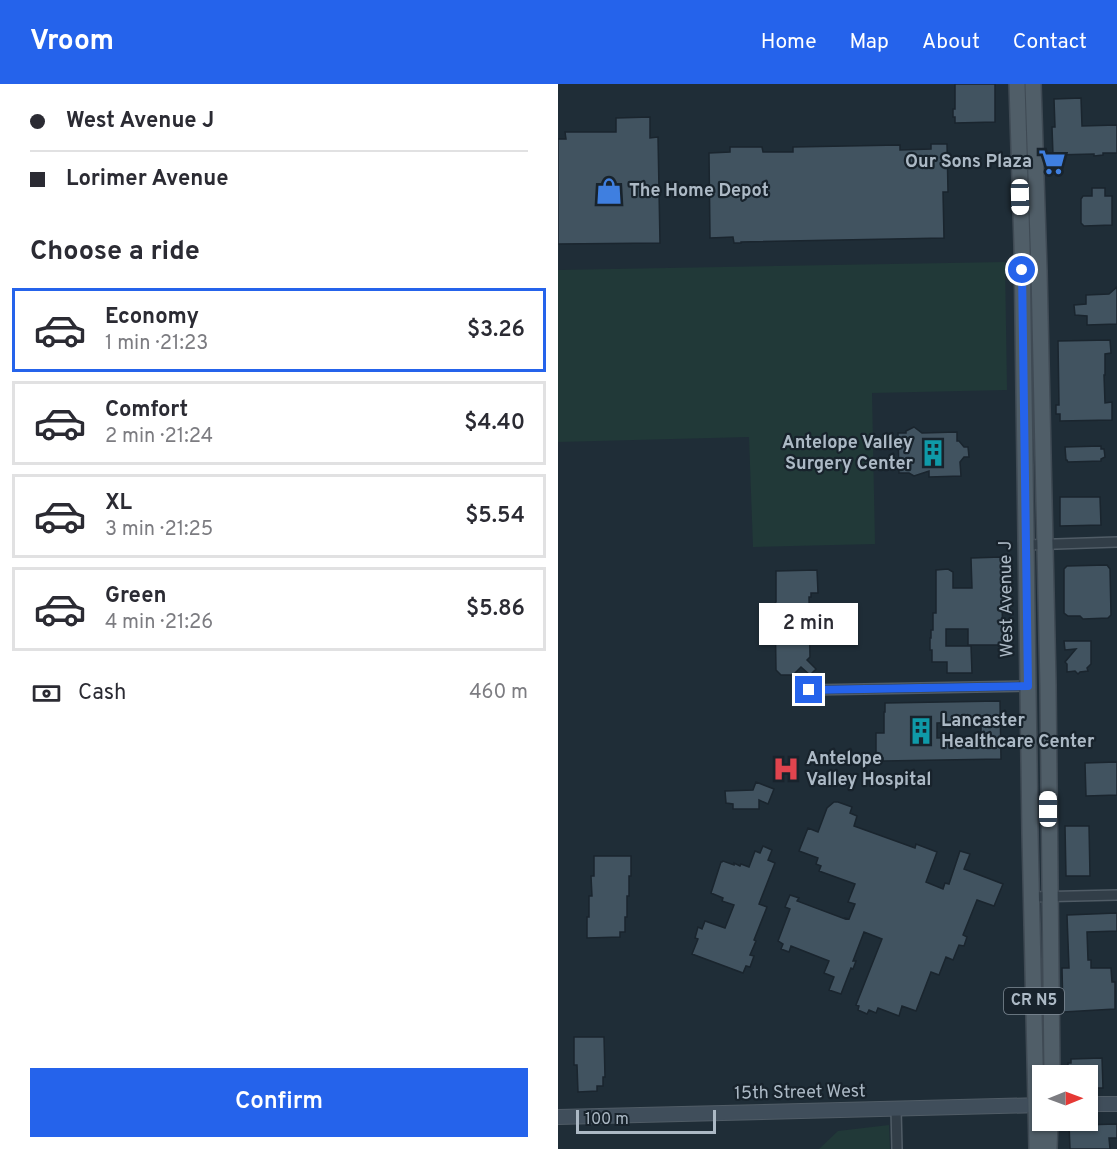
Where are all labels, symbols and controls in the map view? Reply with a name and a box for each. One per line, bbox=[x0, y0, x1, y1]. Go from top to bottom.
text: Vroom bbox=[30, 24, 114, 60]
text: Home bbox=[761, 29, 817, 56]
text: Map bbox=[850, 29, 889, 56]
text: About bbox=[922, 29, 980, 56]
text: Contact bbox=[1013, 29, 1087, 56]
text: West Avenue J bbox=[66, 108, 214, 135]
supermarket icon: Our Sons Plaza bbox=[1037, 147, 1067, 177]
place label: Our Sons Plaza bbox=[905, 151, 1032, 174]
text: Lorimer Avenue bbox=[66, 166, 228, 193]
shop icon: The Home Depot bbox=[594, 176, 624, 206]
car bbox=[1011, 179, 1029, 215]
place label: The Home Depot bbox=[629, 180, 769, 203]
text: Choose a ride bbox=[30, 235, 200, 269]
route start bbox=[1008, 256, 1035, 283]
icon: car bbox=[33, 303, 87, 357]
text: Economy bbox=[105, 304, 199, 331]
text: $3.26 bbox=[467, 317, 525, 344]
text: 1 min · 21:23 bbox=[105, 331, 208, 357]
icon: car bbox=[33, 396, 87, 450]
text: Comfort bbox=[105, 397, 188, 424]
text: $4.40 bbox=[464, 410, 525, 437]
text: 2 min · 21:24 bbox=[105, 424, 213, 450]
place label: Antelope Valley Surgery Center bbox=[782, 432, 913, 476]
building icon: Antelope Valley Surgery Center bbox=[918, 438, 948, 468]
icon: car bbox=[33, 489, 87, 543]
text: XL bbox=[105, 490, 132, 517]
text: $5.54 bbox=[465, 503, 525, 530]
text: 3 min · 21:25 bbox=[105, 517, 213, 543]
street label: West Avenue J bbox=[994, 540, 1020, 658]
icon: car bbox=[33, 582, 87, 636]
text: Green bbox=[105, 583, 167, 610]
text: $5.86 bbox=[466, 596, 525, 623]
callout: 2 min bbox=[760, 603, 858, 645]
text: 4 min · 21:26 bbox=[105, 610, 213, 636]
text: 2 min bbox=[783, 611, 834, 637]
route end bbox=[795, 676, 822, 703]
icon: cash bbox=[30, 677, 63, 710]
text: Cash bbox=[78, 680, 127, 707]
text: 460 m bbox=[469, 680, 528, 706]
place label: Lancaster Healthcare Center bbox=[941, 710, 1095, 754]
building icon: Lancaster Healthcare Center bbox=[906, 716, 936, 746]
place label: Antelope Valley Hospital bbox=[806, 748, 931, 792]
hospital icon: Antelope Valley Hospital bbox=[771, 754, 801, 784]
car bbox=[1039, 791, 1057, 827]
road number: CR N5 bbox=[1004, 988, 1064, 1014]
north arrow bbox=[1032, 1065, 1098, 1131]
map controls bbox=[1032, 1065, 1098, 1131]
button: Confirm bbox=[30, 1068, 528, 1137]
street label: 15th Street West bbox=[734, 1080, 866, 1106]
scale bar bbox=[576, 1107, 716, 1134]
text: 100 m bbox=[585, 1110, 629, 1130]

